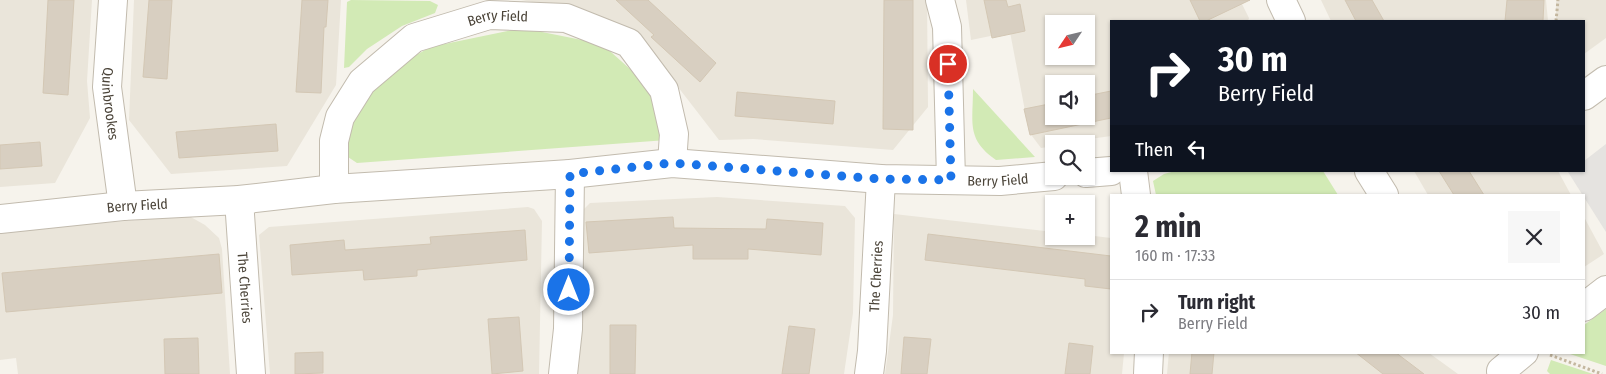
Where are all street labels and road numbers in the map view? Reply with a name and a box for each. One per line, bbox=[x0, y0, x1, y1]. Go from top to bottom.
street label: Berry Field bbox=[465, 7, 528, 30]
street label: Quinbrookes bbox=[98, 67, 122, 141]
street label: Berry Field bbox=[967, 170, 1029, 190]
street label: Berry Field bbox=[106, 196, 168, 217]
street label: The Cherries bbox=[866, 240, 887, 313]
street label: The Cherries bbox=[234, 252, 256, 324]

